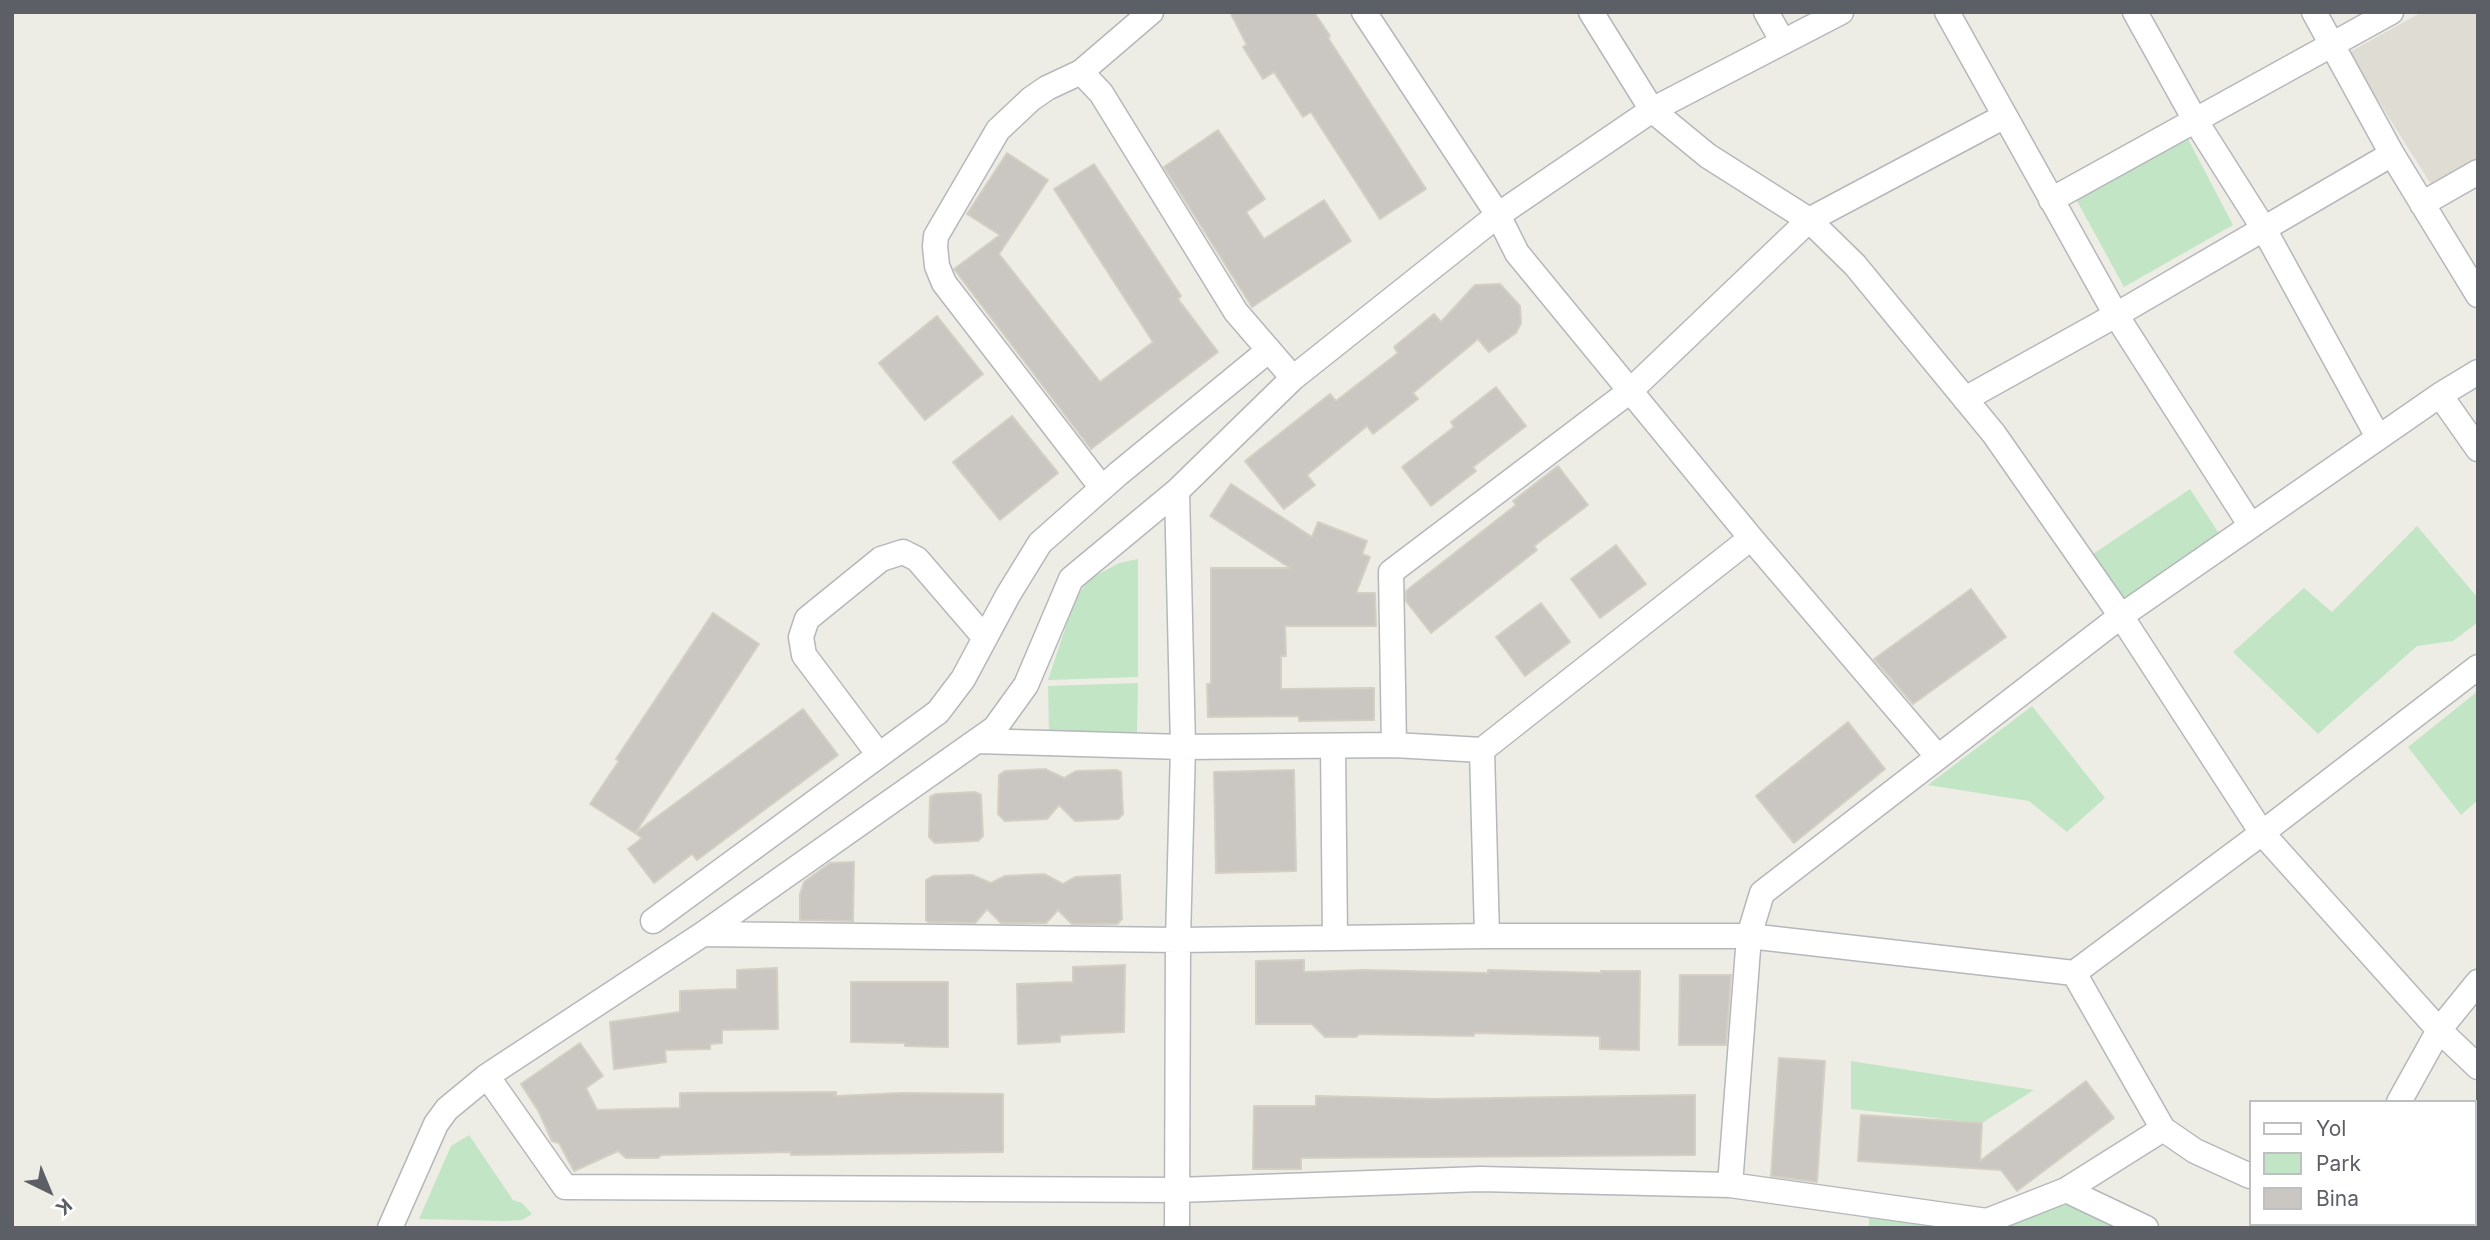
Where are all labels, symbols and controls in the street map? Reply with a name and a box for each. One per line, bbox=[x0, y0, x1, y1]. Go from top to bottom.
legend bbox=[2248, 1100, 2476, 1226]
text: Yol bbox=[2316, 1116, 2346, 1141]
text: Park bbox=[2316, 1151, 2361, 1176]
north arrow bbox=[14, 1156, 84, 1226]
text: Bina bbox=[2316, 1186, 2359, 1211]
text: K bbox=[51, 1194, 77, 1220]

